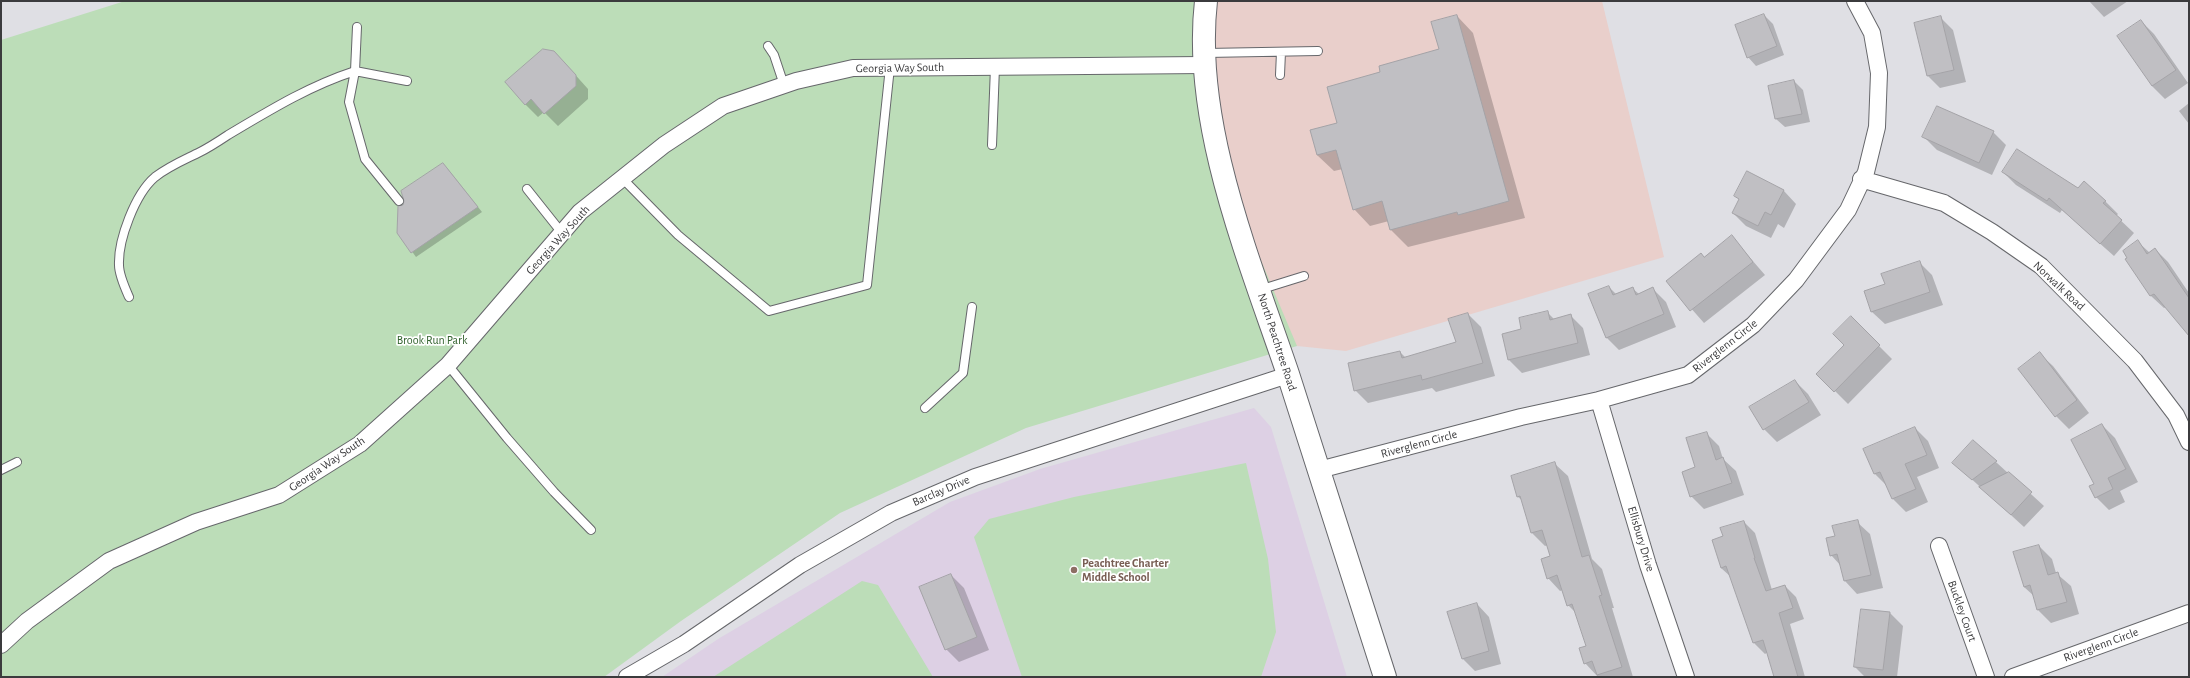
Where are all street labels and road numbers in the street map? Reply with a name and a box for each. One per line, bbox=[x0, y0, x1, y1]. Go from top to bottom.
street label: Georgia Way South bbox=[856, 60, 944, 76]
street label: Georgia Way South bbox=[523, 202, 593, 278]
street label: Norwalk Road bbox=[2030, 258, 2088, 314]
street label: North Peachtree Road bbox=[1254, 291, 1300, 393]
street label: Riverglenn Circle bbox=[1690, 316, 1760, 376]
street label: Riverglenn Circle bbox=[1379, 427, 1459, 461]
street label: Georgia Way South bbox=[286, 433, 368, 495]
street label: Barclay Drive bbox=[910, 473, 972, 509]
street label: Ellisbury Drive bbox=[1624, 505, 1658, 573]
street label: Buckley Court bbox=[1944, 579, 1980, 643]
street label: Riverglenn Circle bbox=[2062, 625, 2140, 665]

